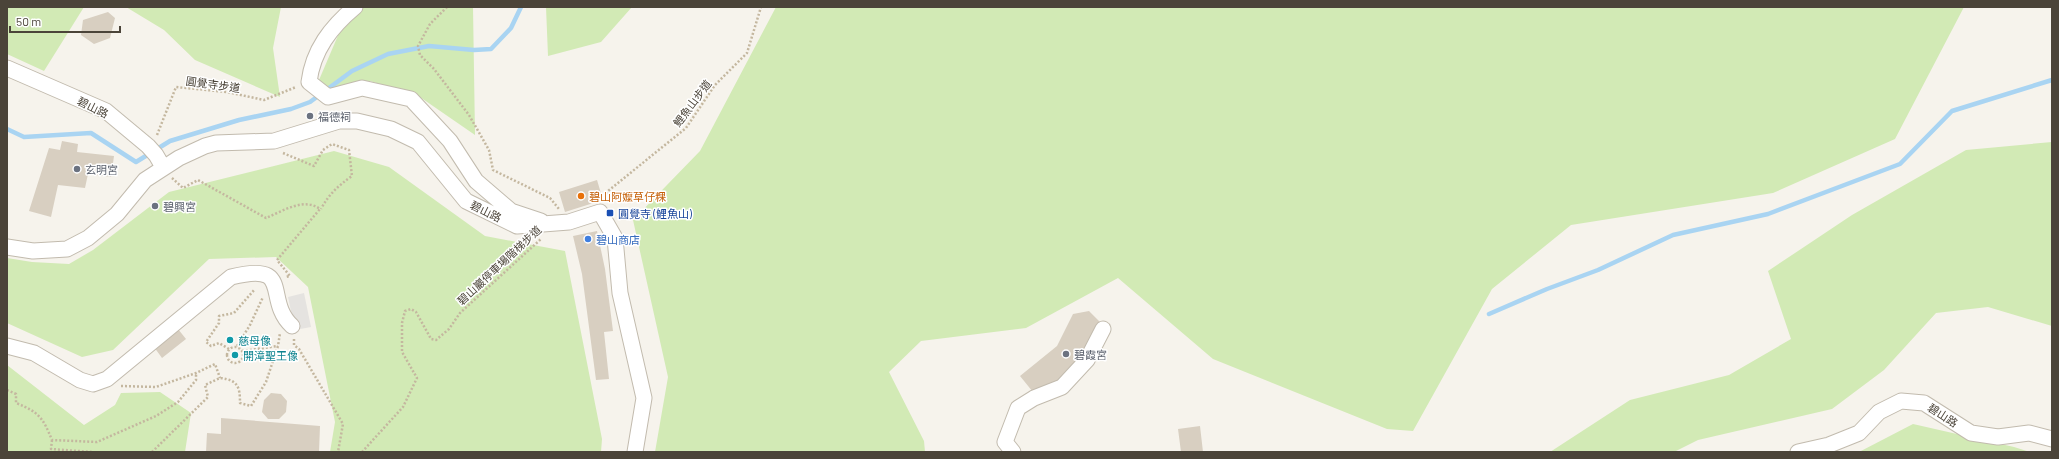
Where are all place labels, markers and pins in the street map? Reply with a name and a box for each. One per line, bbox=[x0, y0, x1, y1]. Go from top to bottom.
place label: 福德祠 bbox=[318, 110, 351, 123]
marker: 福德祠 bbox=[305, 111, 315, 121]
place label: 玄明宮 bbox=[85, 163, 118, 176]
marker: 玄明宮 bbox=[72, 164, 82, 174]
place label: 碧山阿嬤草仔粿 bbox=[589, 190, 666, 203]
marker: 碧山阿嬤草仔粿 bbox=[576, 191, 586, 201]
place label: 碧興宮 bbox=[163, 200, 196, 213]
marker: 碧興宮 bbox=[150, 201, 160, 211]
place label: 圓覺寺 (鯉魚山) bbox=[618, 207, 692, 220]
marker: 圓覺寺 (鯉魚山) bbox=[605, 208, 615, 218]
place label: 碧山商店 bbox=[596, 233, 640, 246]
marker: 碧山商店 bbox=[583, 234, 593, 244]
place label: 慈母像 bbox=[238, 334, 271, 347]
marker: 慈母像 bbox=[225, 335, 235, 345]
place label: 碧霞宮 bbox=[1074, 348, 1107, 361]
place label: 開漳聖王像 bbox=[243, 349, 298, 362]
marker: 碧霞宮 bbox=[1061, 349, 1071, 359]
marker: 開漳聖王像 bbox=[230, 350, 240, 360]

